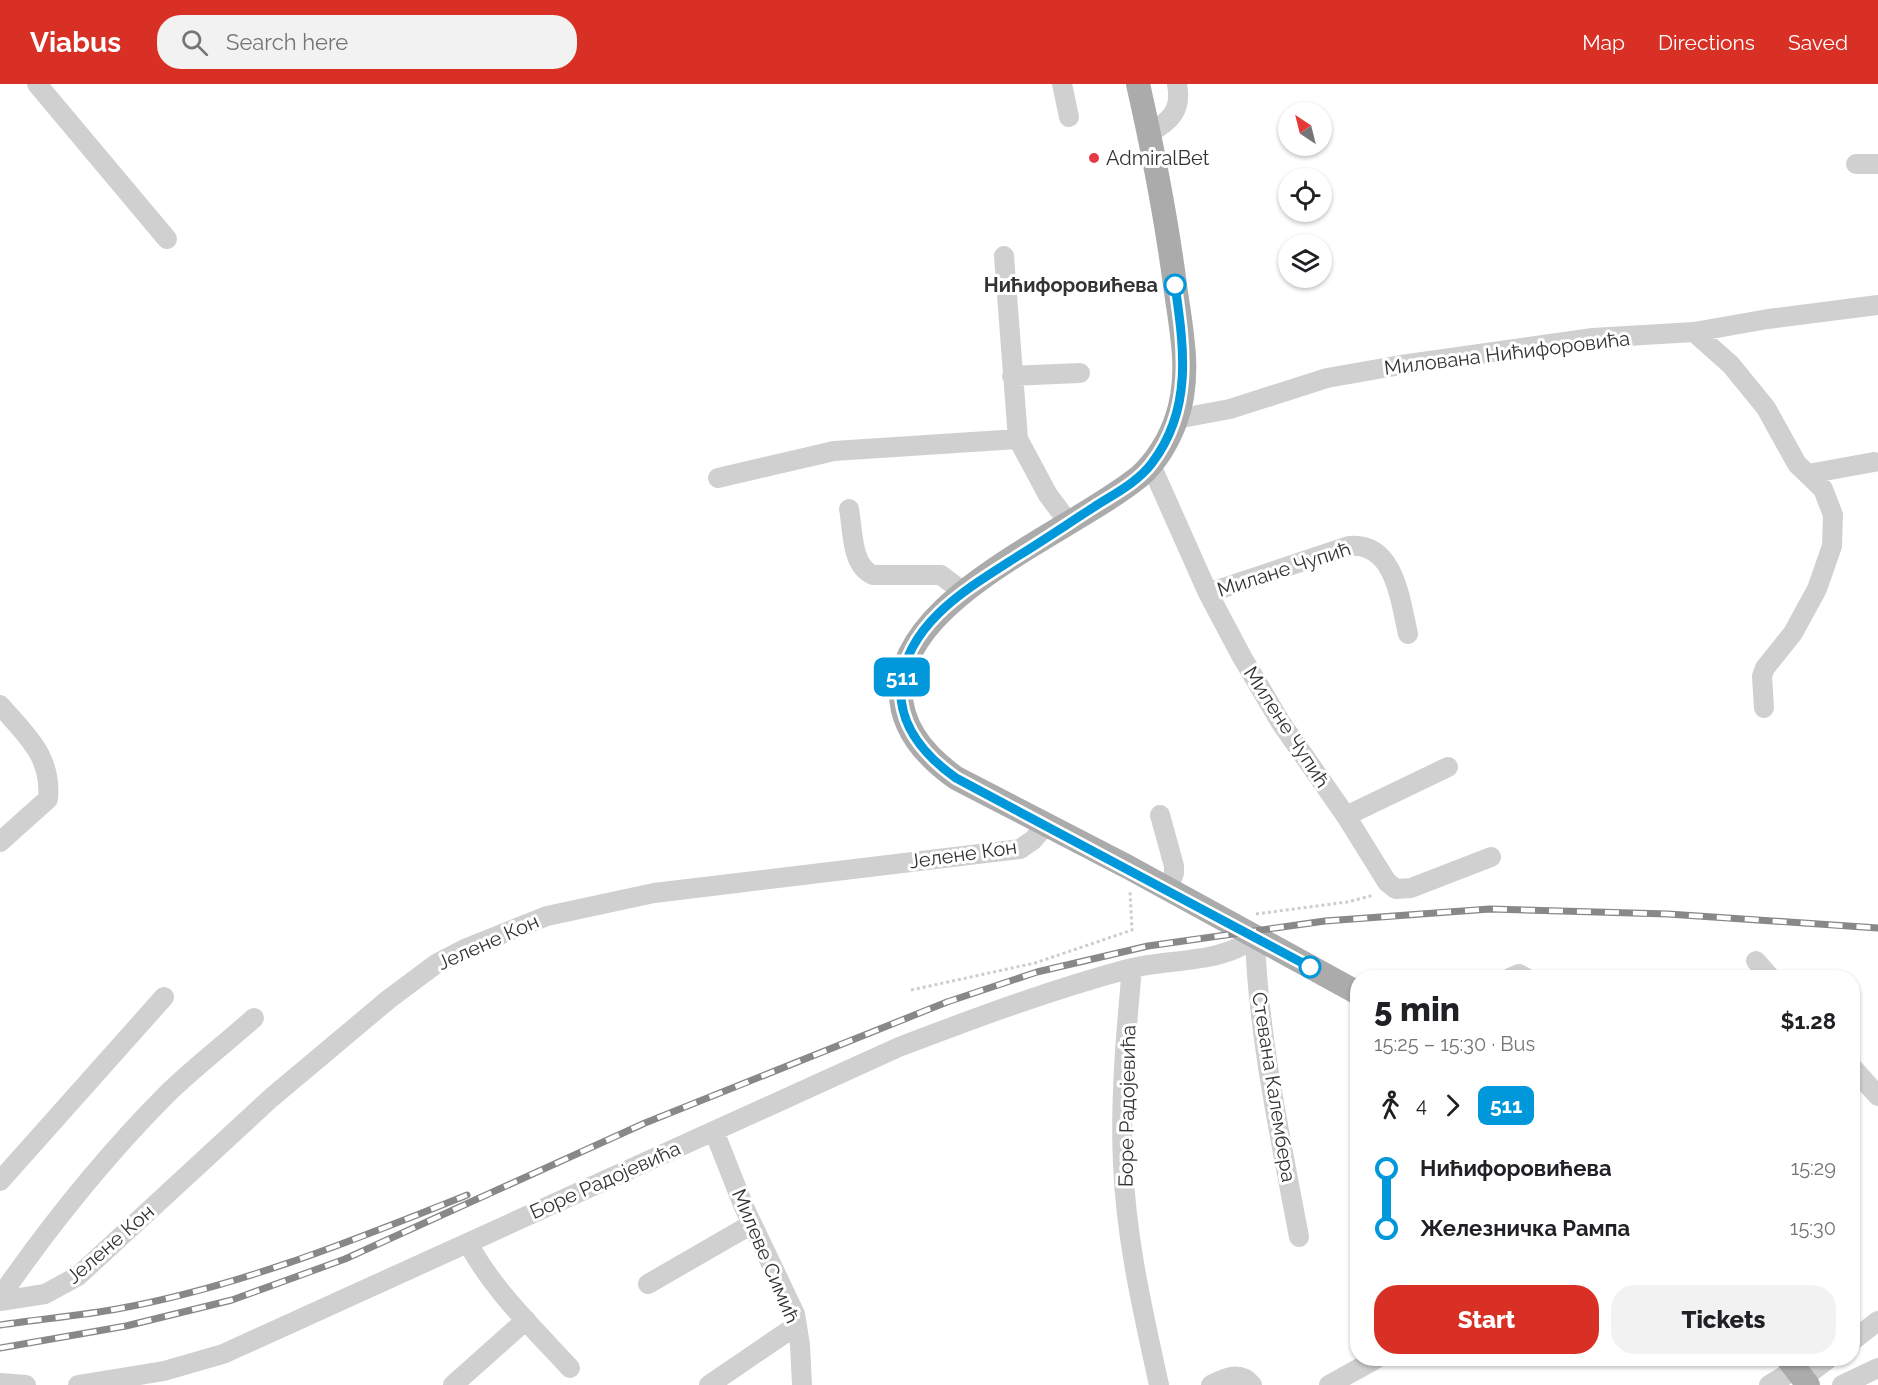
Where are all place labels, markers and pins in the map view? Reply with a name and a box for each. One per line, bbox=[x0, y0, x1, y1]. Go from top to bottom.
place label: AdmiralBet bbox=[1106, 146, 1210, 170]
marker: AdmiralBet bbox=[1087, 151, 1101, 165]
place label: Нићифоровићева bbox=[984, 273, 1158, 297]
marker: Нићифоровићева bbox=[1164, 274, 1186, 296]
unlabelled marker bbox=[1299, 956, 1321, 978]

